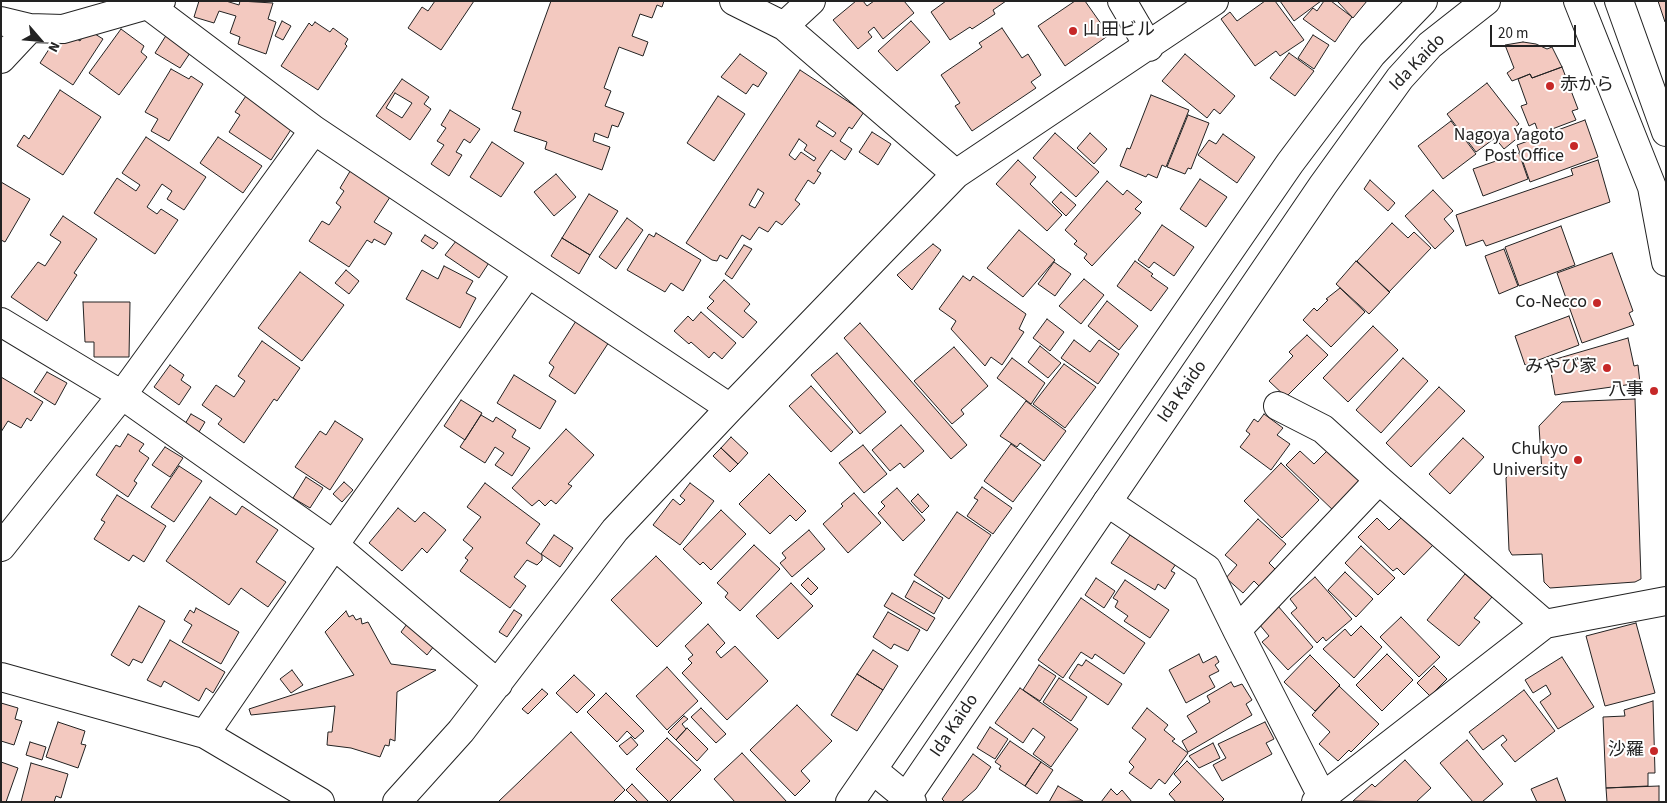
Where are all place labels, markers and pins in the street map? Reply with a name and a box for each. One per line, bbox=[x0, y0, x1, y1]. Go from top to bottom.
place label: 山田ビル bbox=[1083, 20, 1155, 42]
marker: 山田ビル bbox=[1067, 25, 1079, 37]
place label: 赤から bbox=[1560, 75, 1614, 97]
marker: 赤から bbox=[1544, 80, 1556, 92]
place label: Nagoya Yagoto Post Office bbox=[1454, 125, 1564, 168]
marker: Nagoya Yagoto Post Office bbox=[1568, 140, 1580, 152]
place label: Co-Necco bbox=[1515, 292, 1587, 314]
marker: Co-Necco bbox=[1591, 297, 1603, 309]
place label: みやび家 bbox=[1525, 357, 1597, 379]
marker: みやび家 bbox=[1601, 362, 1613, 374]
place label: 八事 bbox=[1608, 380, 1644, 402]
marker: 八事 bbox=[1648, 385, 1660, 397]
place label: Chukyo University bbox=[1492, 439, 1568, 482]
marker: Chukyo University bbox=[1572, 454, 1584, 466]
place label: 沙羅 bbox=[1608, 740, 1644, 762]
marker: 沙羅 bbox=[1648, 745, 1660, 757]

